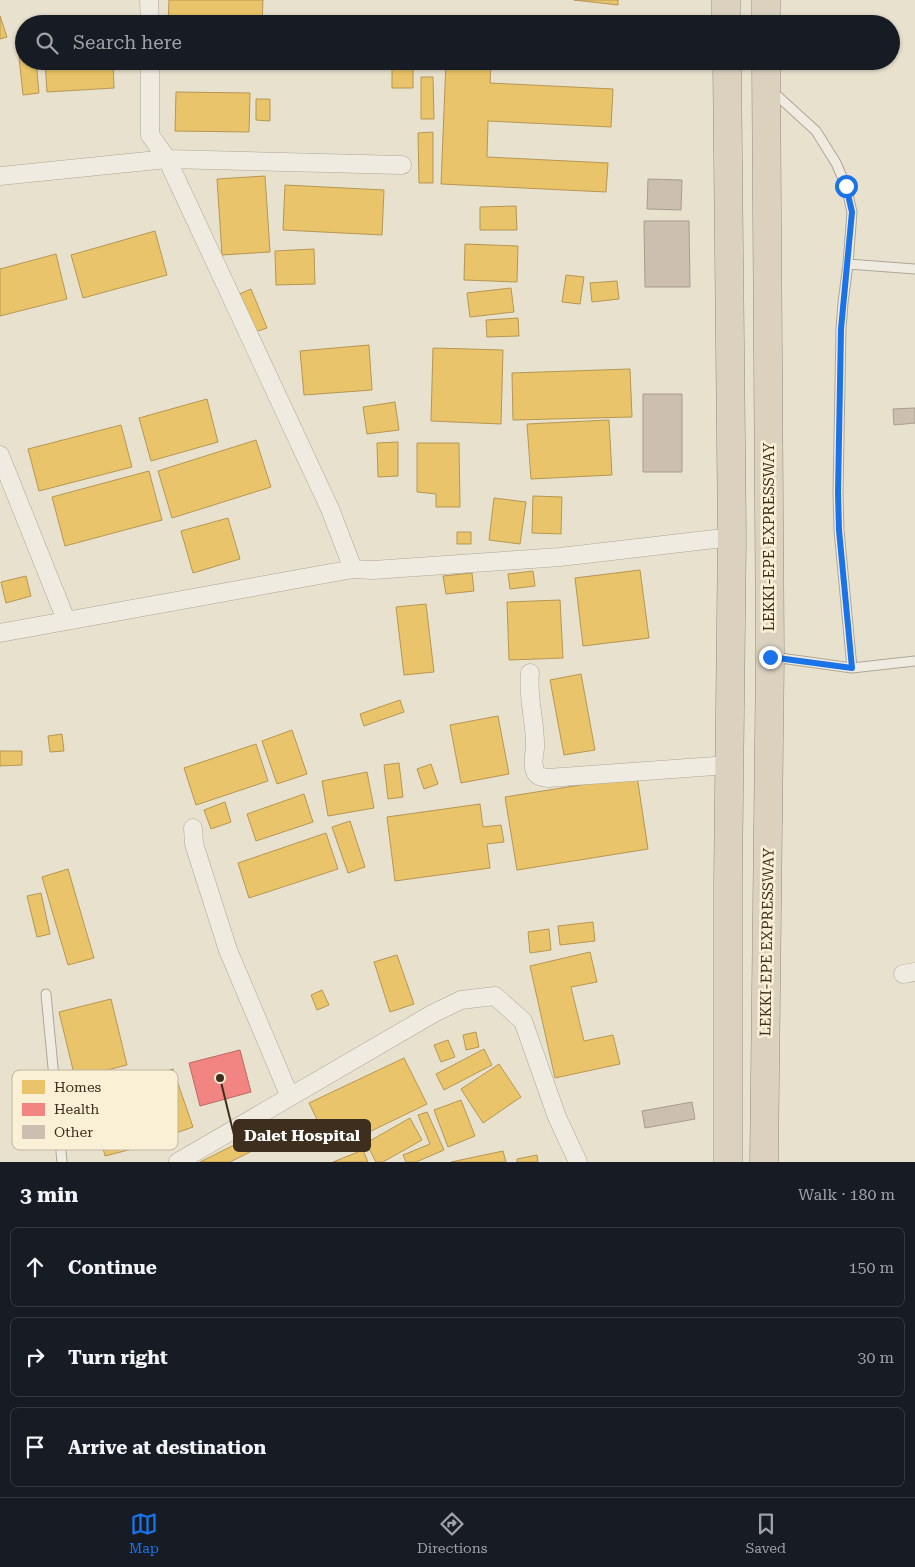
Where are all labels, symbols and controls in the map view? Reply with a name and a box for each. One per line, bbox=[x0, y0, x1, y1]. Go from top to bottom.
search box bbox=[15, 15, 900, 70]
icon: search bbox=[33, 29, 61, 57]
text: Search here bbox=[73, 31, 182, 54]
route start bbox=[835, 175, 858, 198]
street label: LEKKI-EPE EXPRESSWAY bbox=[760, 442, 778, 631]
route end bbox=[759, 646, 782, 669]
street label: LEKKI-EPE EXPRESSWAY bbox=[756, 847, 778, 1037]
legend bbox=[12, 1070, 178, 1150]
text: Homes bbox=[54, 1079, 102, 1095]
text: Health bbox=[54, 1101, 99, 1117]
callout: Dalet Hospital bbox=[234, 1120, 370, 1151]
text: Other bbox=[54, 1124, 93, 1140]
text: Dalet Hospital bbox=[244, 1126, 361, 1145]
text: 3 min bbox=[20, 1183, 78, 1207]
text: Walk · 180 m bbox=[798, 1185, 895, 1204]
icon: ahead bbox=[21, 1253, 49, 1281]
text: Continue bbox=[68, 1256, 157, 1279]
text: 150 m bbox=[848, 1258, 894, 1277]
icon: right bbox=[21, 1343, 49, 1371]
text: Turn right bbox=[68, 1346, 168, 1369]
text: 30 m bbox=[857, 1348, 894, 1367]
icon: arrive bbox=[21, 1433, 49, 1461]
text: Arrive at destination bbox=[68, 1436, 266, 1459]
tab: Map bbox=[129, 1510, 159, 1556]
tab: Directions bbox=[417, 1510, 487, 1556]
tab: Saved bbox=[745, 1510, 786, 1556]

